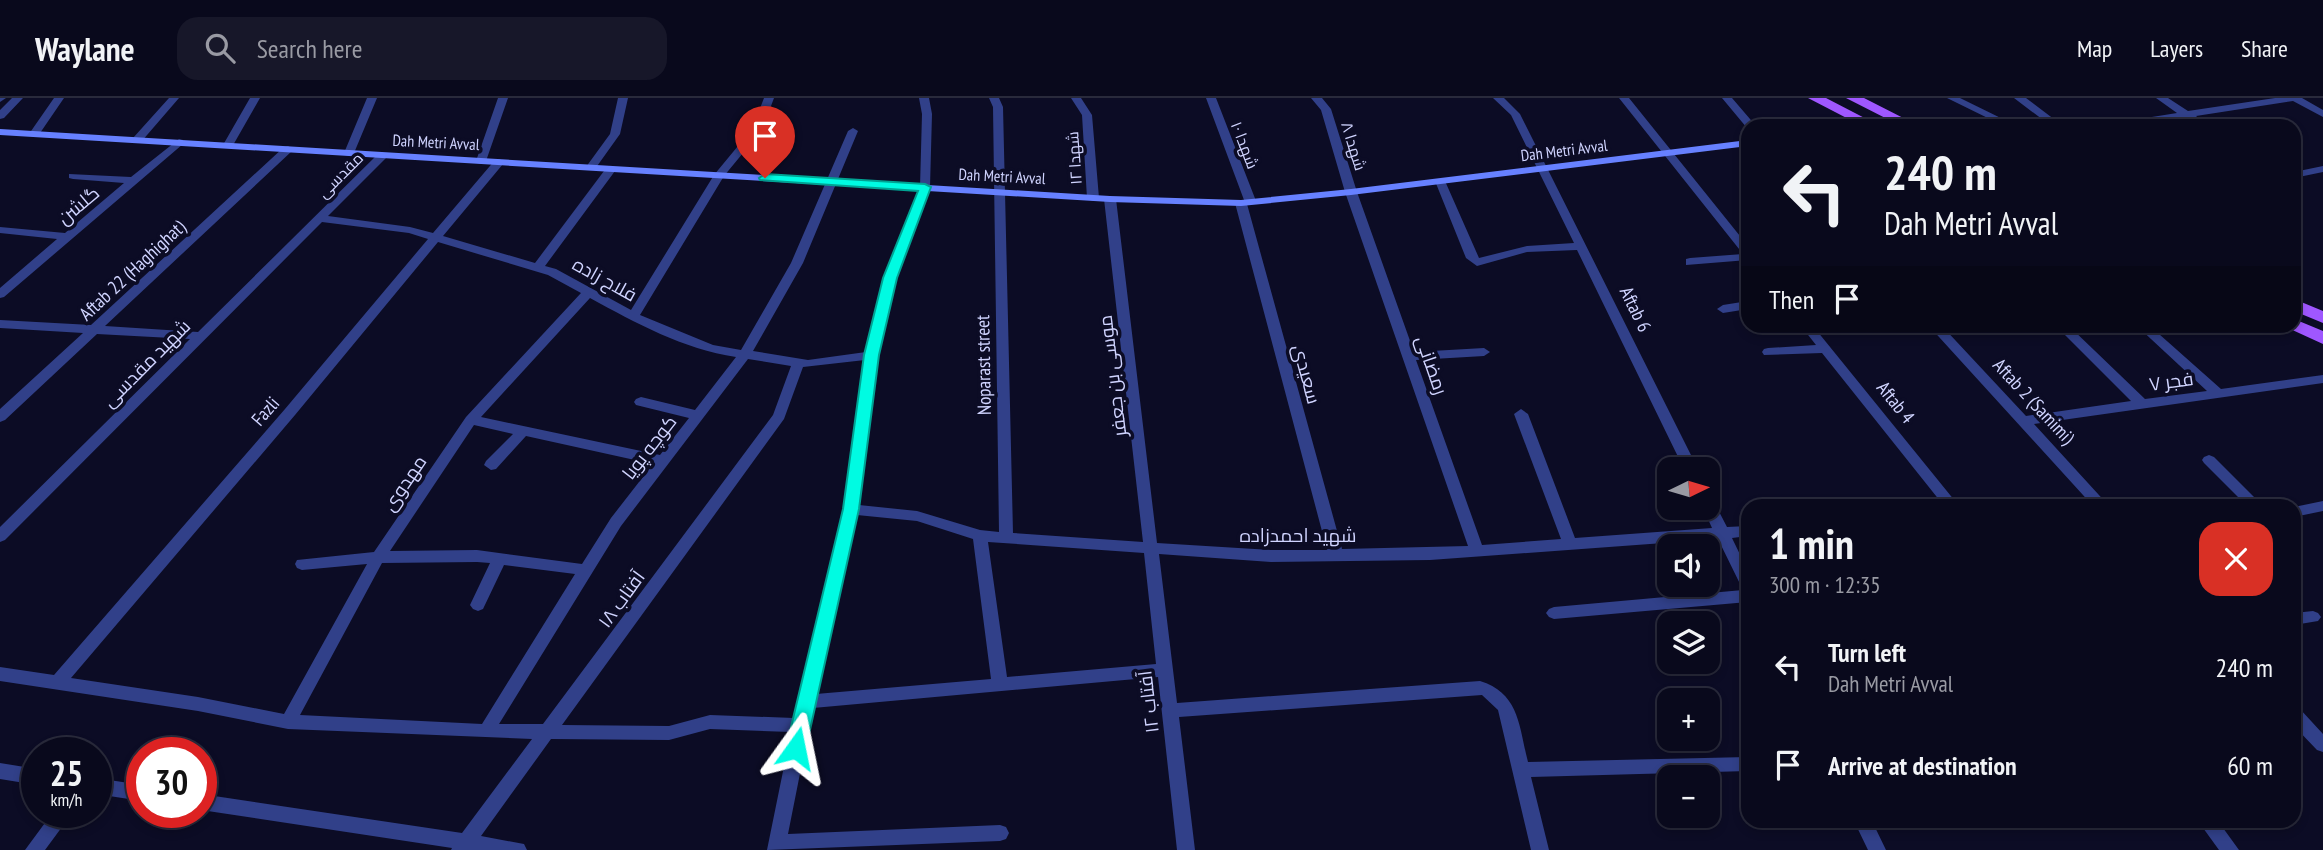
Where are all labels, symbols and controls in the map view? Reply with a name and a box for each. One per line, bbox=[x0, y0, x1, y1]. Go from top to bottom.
search box bbox=[177, 17, 667, 80]
text: Waylane bbox=[35, 27, 135, 70]
icon: search bbox=[201, 29, 239, 67]
text: Search here bbox=[257, 32, 362, 65]
text: Map bbox=[2077, 33, 2112, 64]
text: Layers bbox=[2150, 33, 2203, 64]
text: Share bbox=[2241, 33, 2288, 64]
pin bbox=[735, 106, 795, 178]
icon: arrive bbox=[746, 117, 784, 155]
street label: شهدا ۱۰ bbox=[1226, 119, 1263, 172]
street label: شهدا ۸ bbox=[1336, 119, 1371, 173]
street label: Dah Metri Avval bbox=[392, 130, 480, 154]
street label: شهدا ۱۲ bbox=[1062, 131, 1087, 185]
street label: Dah Metri Avval bbox=[1520, 135, 1609, 165]
text: 240 m bbox=[1884, 140, 1997, 204]
icon: left bbox=[1769, 147, 1860, 238]
street label: مقدسی bbox=[313, 148, 368, 203]
street label: Dah Metri Avval bbox=[958, 164, 1046, 188]
street label: گلشن bbox=[52, 180, 104, 230]
text: Dah Metri Avval bbox=[1884, 202, 2058, 244]
street label: Aftab 22 (Haghighat) bbox=[74, 214, 191, 325]
street label: فلاح زاده bbox=[568, 252, 641, 308]
icon: arrive bbox=[1828, 280, 1866, 318]
street label: Aftab 6 bbox=[1615, 282, 1657, 336]
text: Then bbox=[1769, 283, 1814, 316]
street label: شهید مقدسی bbox=[97, 314, 195, 412]
street label: Noparast street bbox=[970, 314, 996, 415]
street label: موسی بن جعفر bbox=[1093, 314, 1132, 439]
street label: رمضانی bbox=[1411, 332, 1453, 398]
street label: سعیدی bbox=[1288, 342, 1326, 406]
street label: Aftab 2 (Samimi) bbox=[1988, 353, 2080, 449]
street label: فجر ۷ bbox=[2147, 366, 2195, 396]
street label: Aftab 4 bbox=[1872, 376, 1920, 428]
street label: Fazli bbox=[246, 391, 284, 431]
street label: کوچه پویا bbox=[616, 410, 682, 485]
street label: مهدوی bbox=[377, 450, 431, 516]
north arrow bbox=[1657, 457, 1720, 520]
map controls bbox=[1657, 457, 1720, 828]
text: 1 min bbox=[1769, 516, 1854, 571]
button: close bbox=[2199, 522, 2273, 596]
street label: شهید احمدزاده bbox=[1239, 523, 1357, 547]
button: sound bbox=[1657, 534, 1720, 597]
street label: آفتاب ۱۸ bbox=[592, 566, 650, 632]
text: 300 m · 12:35 bbox=[1769, 570, 1881, 599]
button: layers bbox=[1657, 611, 1720, 674]
text: Turn left bbox=[1828, 636, 1906, 669]
icon: left bbox=[1769, 648, 1807, 686]
text: 240 m bbox=[2215, 651, 2273, 684]
street label: آفتاب ۱۲ bbox=[1132, 669, 1164, 735]
text: Dah Metri Avval bbox=[1828, 669, 1953, 698]
button: + bbox=[1657, 688, 1720, 751]
position arrow bbox=[759, 711, 833, 785]
speed limit sign: 30 bbox=[126, 737, 217, 828]
icon: arrive bbox=[1769, 746, 1807, 784]
text: Arrive at destination bbox=[1828, 749, 2017, 782]
text: 60 m bbox=[2227, 749, 2273, 782]
text: 25 bbox=[50, 750, 83, 796]
button: − bbox=[1657, 765, 1720, 828]
text: km/h bbox=[51, 788, 82, 811]

